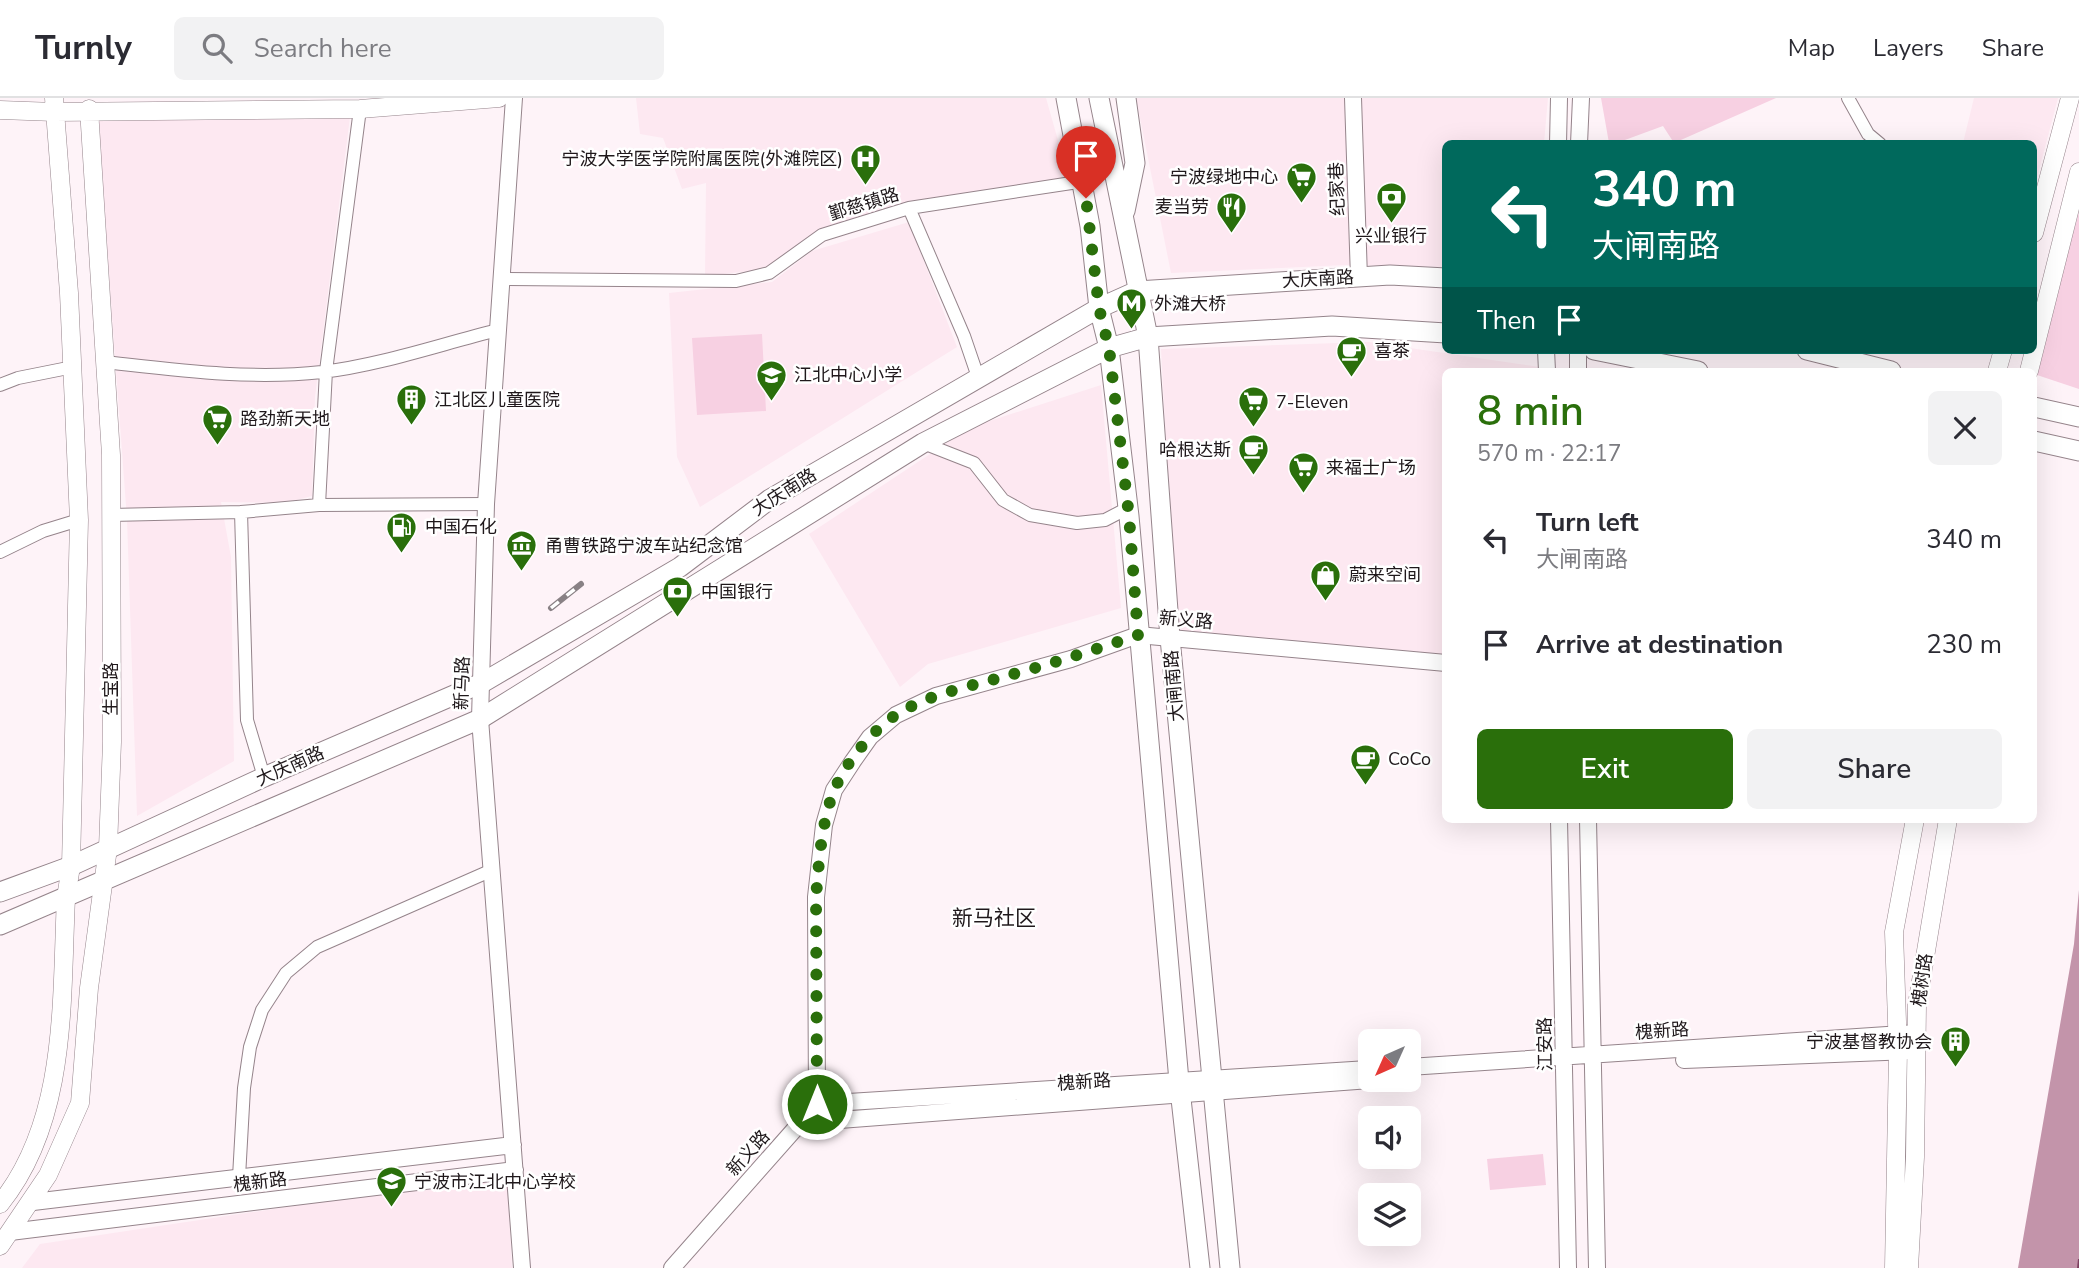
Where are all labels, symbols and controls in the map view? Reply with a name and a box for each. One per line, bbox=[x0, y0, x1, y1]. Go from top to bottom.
search box bbox=[174, 17, 664, 80]
text: Turnly bbox=[35, 26, 132, 71]
icon: search bbox=[198, 29, 236, 67]
text: Search here bbox=[254, 31, 392, 66]
text: Map bbox=[1788, 32, 1835, 64]
text: Layers bbox=[1873, 32, 1944, 64]
text: Share bbox=[1982, 32, 2044, 64]
pin bbox=[1056, 126, 1116, 198]
icon: arrive bbox=[1067, 137, 1105, 175]
hospital icon: 宁波大学医学院附属医院(外滩院区) bbox=[849, 142, 883, 186]
place label: 宁波大学医学院附属医院(外滩院区) bbox=[562, 147, 843, 171]
text: 340 m bbox=[1592, 156, 1736, 223]
supermarket icon: 宁波绿地中心 bbox=[1284, 160, 1318, 204]
street label: 纪家巷 bbox=[1324, 162, 1350, 216]
place label: 宁波绿地中心 bbox=[1170, 165, 1278, 189]
icon: left bbox=[1477, 168, 1568, 259]
bank icon: 兴业银行 bbox=[1374, 181, 1408, 225]
street label: 鄞慈镇路 bbox=[826, 182, 902, 226]
restaurant icon: 麦当劳 bbox=[1215, 190, 1249, 234]
place label: 麦当劳 bbox=[1155, 195, 1209, 219]
place label: 兴业银行 bbox=[1355, 224, 1427, 248]
text: 大闸南路 bbox=[1592, 225, 1720, 268]
street label: 大庆南路 bbox=[1281, 265, 1355, 293]
metro station icon: 外滩大桥 bbox=[1114, 287, 1148, 331]
place label: 外滩大桥 bbox=[1154, 292, 1226, 316]
icon: arrive bbox=[1550, 301, 1588, 339]
text: Then bbox=[1477, 303, 1536, 338]
cafe icon: 喜茶 bbox=[1334, 334, 1368, 378]
place label: 喜茶 bbox=[1374, 339, 1410, 363]
school or university icon: 江北中心小学 bbox=[754, 358, 788, 402]
place label: 江北中心小学 bbox=[794, 363, 902, 387]
building icon: 江北区儿童医院 bbox=[394, 383, 428, 427]
text: 8 min bbox=[1477, 383, 1584, 440]
supermarket icon: 7-Eleven bbox=[1236, 385, 1270, 429]
place label: 江北区儿童医院 bbox=[434, 388, 560, 412]
place label: 7-Eleven bbox=[1276, 390, 1349, 414]
button: close bbox=[1928, 391, 2002, 465]
supermarket icon: 路劲新天地 bbox=[200, 402, 234, 446]
place label: 路劲新天地 bbox=[240, 407, 330, 431]
cafe icon: 哈根达斯 bbox=[1237, 433, 1271, 477]
place label: 哈根达斯 bbox=[1159, 438, 1231, 462]
text: 570 m · 22:17 bbox=[1477, 438, 1622, 469]
supermarket icon: 来福士广场 bbox=[1286, 451, 1320, 495]
place label: 来福士广场 bbox=[1326, 456, 1416, 480]
street label: 大庆南路 bbox=[747, 463, 821, 521]
text: Turn left bbox=[1536, 505, 1639, 540]
fuel station icon: 中国石化 bbox=[385, 510, 419, 554]
place label: 中国石化 bbox=[425, 515, 497, 539]
icon: left bbox=[1477, 521, 1515, 559]
text: 340 m bbox=[1926, 522, 2002, 557]
museum icon: 甬曹铁路宁波车站纪念馆 bbox=[505, 529, 539, 573]
place label: 甬曹铁路宁波车站纪念馆 bbox=[545, 534, 743, 558]
text: 大闸南路 bbox=[1536, 544, 1628, 575]
shop icon: 蔚来空间 bbox=[1309, 558, 1343, 602]
place label: 蔚来空间 bbox=[1349, 563, 1421, 587]
bank icon: 中国银行 bbox=[661, 575, 695, 619]
place label: 中国银行 bbox=[701, 580, 773, 604]
street label: 新义路 bbox=[1158, 606, 1214, 634]
icon: arrive bbox=[1477, 626, 1515, 664]
text: Arrive at destination bbox=[1536, 627, 1783, 662]
text: 230 m bbox=[1926, 627, 2002, 662]
street label: 大闸南路 bbox=[1159, 649, 1189, 723]
street label: 新马路 bbox=[449, 656, 475, 710]
street label: 生宝路 bbox=[99, 662, 123, 716]
button: Exit bbox=[1477, 729, 1733, 809]
button: Share bbox=[1747, 729, 2002, 809]
street label: 大庆南路 bbox=[252, 740, 328, 792]
cafe icon: CoCo bbox=[1348, 742, 1382, 786]
place label: CoCo bbox=[1388, 747, 1431, 771]
district label: 新马社区 bbox=[952, 904, 1036, 932]
street label: 槐树路 bbox=[1906, 952, 1938, 1008]
street label: 江安路 bbox=[1533, 1017, 1557, 1071]
street label: 槐新路 bbox=[1634, 1017, 1690, 1045]
building icon: 宁波基督教协会 bbox=[1938, 1025, 1972, 1069]
north arrow bbox=[1358, 1029, 1421, 1092]
map controls bbox=[1358, 1029, 1421, 1246]
place label: 宁波基督教协会 bbox=[1806, 1030, 1932, 1054]
position arrow bbox=[780, 1067, 854, 1141]
street label: 槐新路 bbox=[1056, 1068, 1112, 1096]
button: sound bbox=[1358, 1106, 1421, 1169]
street label: 新义路 bbox=[721, 1125, 775, 1181]
school or university icon: 宁波市江北中心学校 bbox=[374, 1165, 408, 1209]
street label: 槐新路 bbox=[232, 1167, 288, 1197]
place label: 宁波市江北中心学校 bbox=[414, 1170, 576, 1194]
button: layers bbox=[1358, 1183, 1421, 1246]

